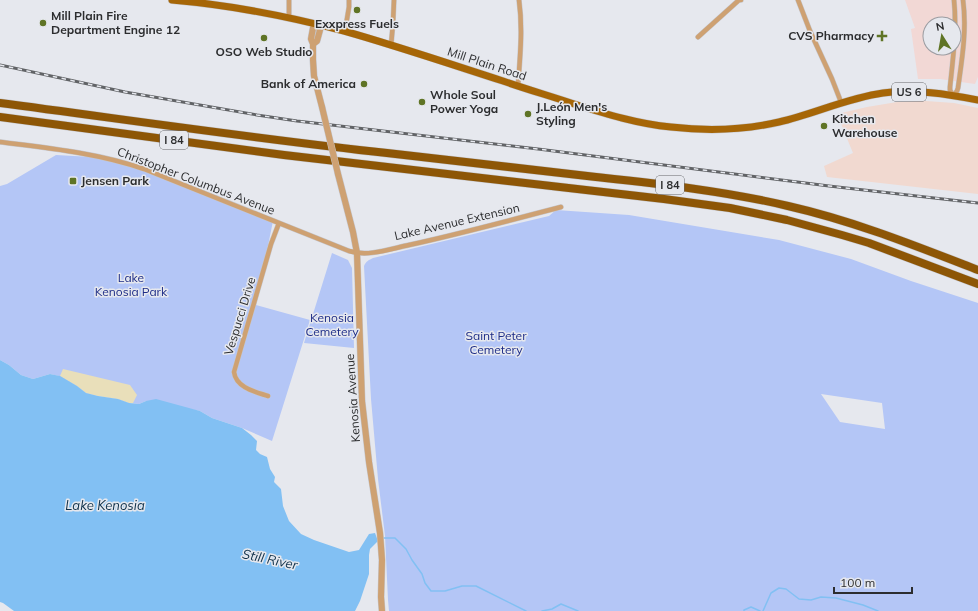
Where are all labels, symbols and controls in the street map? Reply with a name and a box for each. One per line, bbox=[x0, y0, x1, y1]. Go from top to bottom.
marker: Exxpress Fuels bbox=[352, 5, 362, 15]
place label: Mill Plain Fire Department Engine 12 bbox=[51, 8, 180, 37]
place label: Exxpress Fuels bbox=[315, 16, 399, 31]
north arrow bbox=[922, 16, 962, 56]
marker: Mill Plain Fire Department Engine 12 bbox=[38, 18, 48, 28]
text: N bbox=[935, 19, 946, 34]
place label: CVS Pharmacy bbox=[788, 28, 874, 43]
marker: CVS Pharmacy bbox=[877, 31, 887, 41]
marker: OSO Web Studio bbox=[259, 33, 269, 43]
place label: OSO Web Studio bbox=[216, 44, 312, 59]
street label: Mill Plain Road bbox=[446, 44, 529, 83]
place label: Bank of America bbox=[261, 76, 356, 91]
marker: Bank of America bbox=[359, 79, 369, 89]
road number: US 6 bbox=[892, 83, 926, 101]
place label: Whole Soul Power Yoga bbox=[430, 87, 498, 116]
marker: Whole Soul Power Yoga bbox=[417, 97, 427, 107]
place label: J.León Men's Styling bbox=[536, 99, 607, 128]
marker: J.León Men's Styling bbox=[523, 109, 533, 119]
place label: Kitchen Warehouse bbox=[832, 111, 898, 140]
marker: Kitchen Warehouse bbox=[819, 121, 829, 131]
road number: I 84 bbox=[160, 131, 188, 149]
street label: Christopher Columbus Avenue bbox=[115, 144, 277, 218]
place label: Jensen Park bbox=[81, 173, 149, 188]
marker: Jensen Park bbox=[68, 176, 78, 186]
road number: I 84 bbox=[656, 176, 684, 194]
street label: Lake Avenue Extension bbox=[393, 200, 521, 243]
park label: Lake Kenosia Park bbox=[95, 270, 168, 299]
street label: Vespucci Drive bbox=[221, 275, 259, 357]
park label: Kenosia Cemetery bbox=[305, 310, 359, 339]
park label: Saint Peter Cemetery bbox=[466, 328, 527, 357]
street label: Kenosia Avenue bbox=[342, 353, 363, 443]
water label: Lake Kenosia bbox=[65, 497, 145, 513]
water label: Still River bbox=[241, 545, 300, 573]
scale bar bbox=[834, 569, 912, 595]
text: 100 m bbox=[840, 575, 875, 590]

